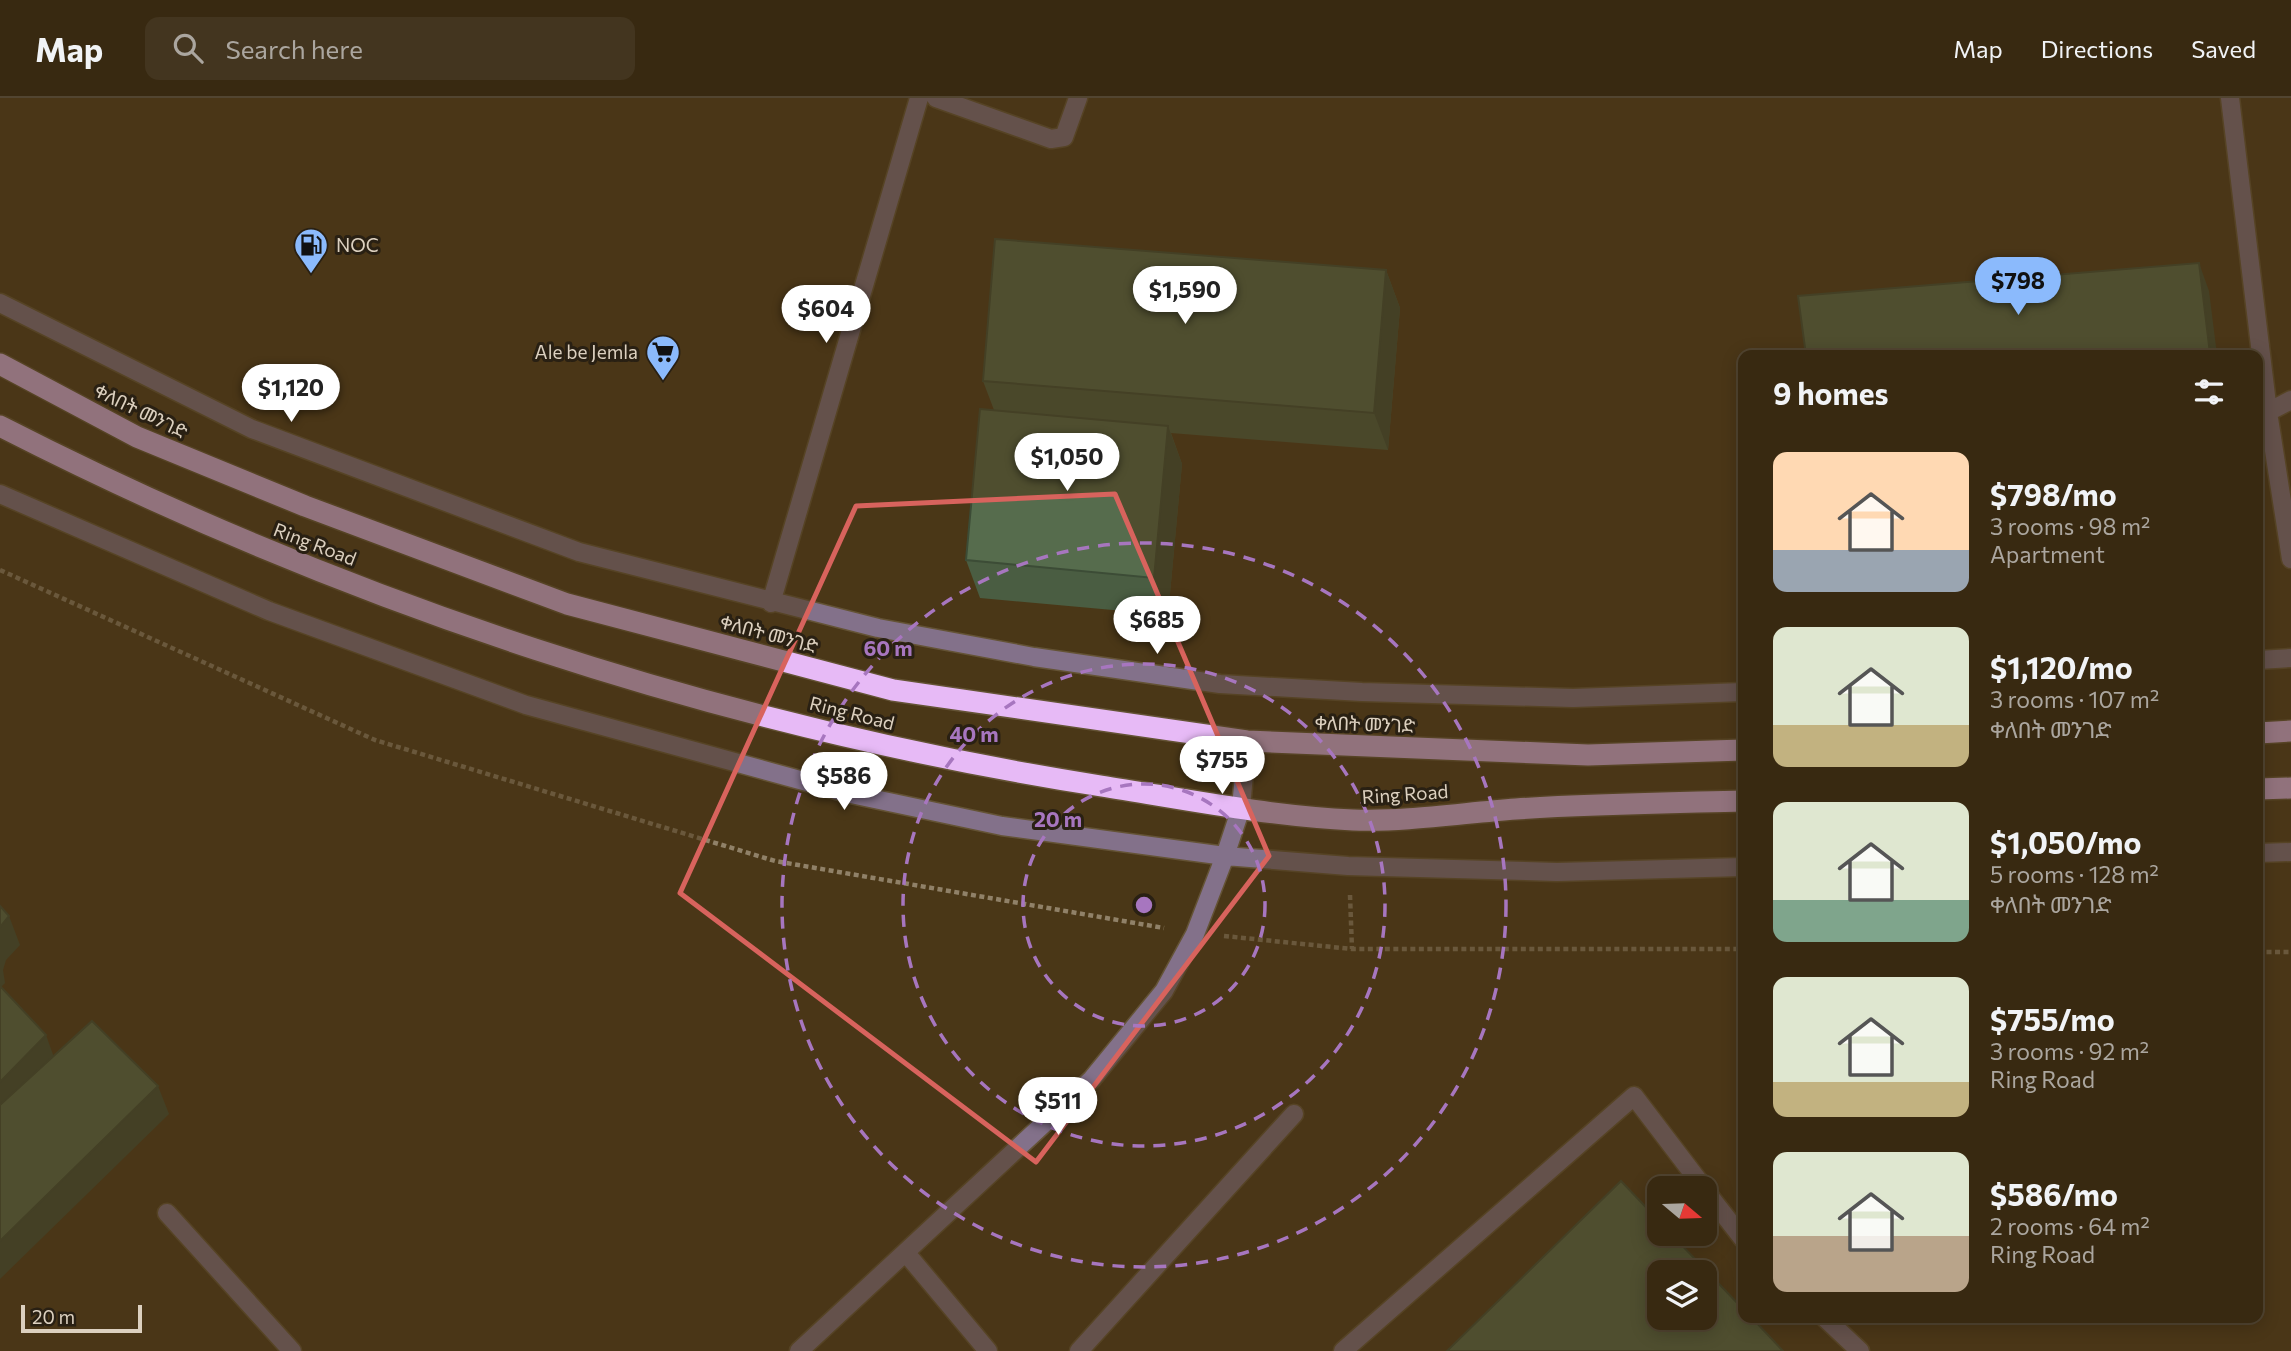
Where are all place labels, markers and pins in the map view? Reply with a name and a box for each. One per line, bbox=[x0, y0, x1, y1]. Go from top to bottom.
fuel station icon: NOC bbox=[292, 226, 330, 275]
place label: NOC bbox=[336, 233, 379, 256]
pin: $798 bbox=[1977, 258, 2059, 317]
pin: $1,590 bbox=[1128, 266, 1242, 326]
pin: $604 bbox=[785, 286, 867, 345]
supermarket icon: Ale be Jemla bbox=[644, 333, 682, 382]
place label: Ale be Jemla bbox=[535, 340, 638, 363]
pin: $1,120 bbox=[234, 364, 348, 424]
pin: $1,050 bbox=[1010, 434, 1124, 493]
pin: $685 bbox=[1116, 596, 1198, 656]
pin: $755 bbox=[1181, 736, 1263, 796]
pin: $586 bbox=[803, 752, 885, 812]
centre of rings bbox=[1132, 893, 1156, 917]
pin: $511 bbox=[1017, 1077, 1099, 1137]

